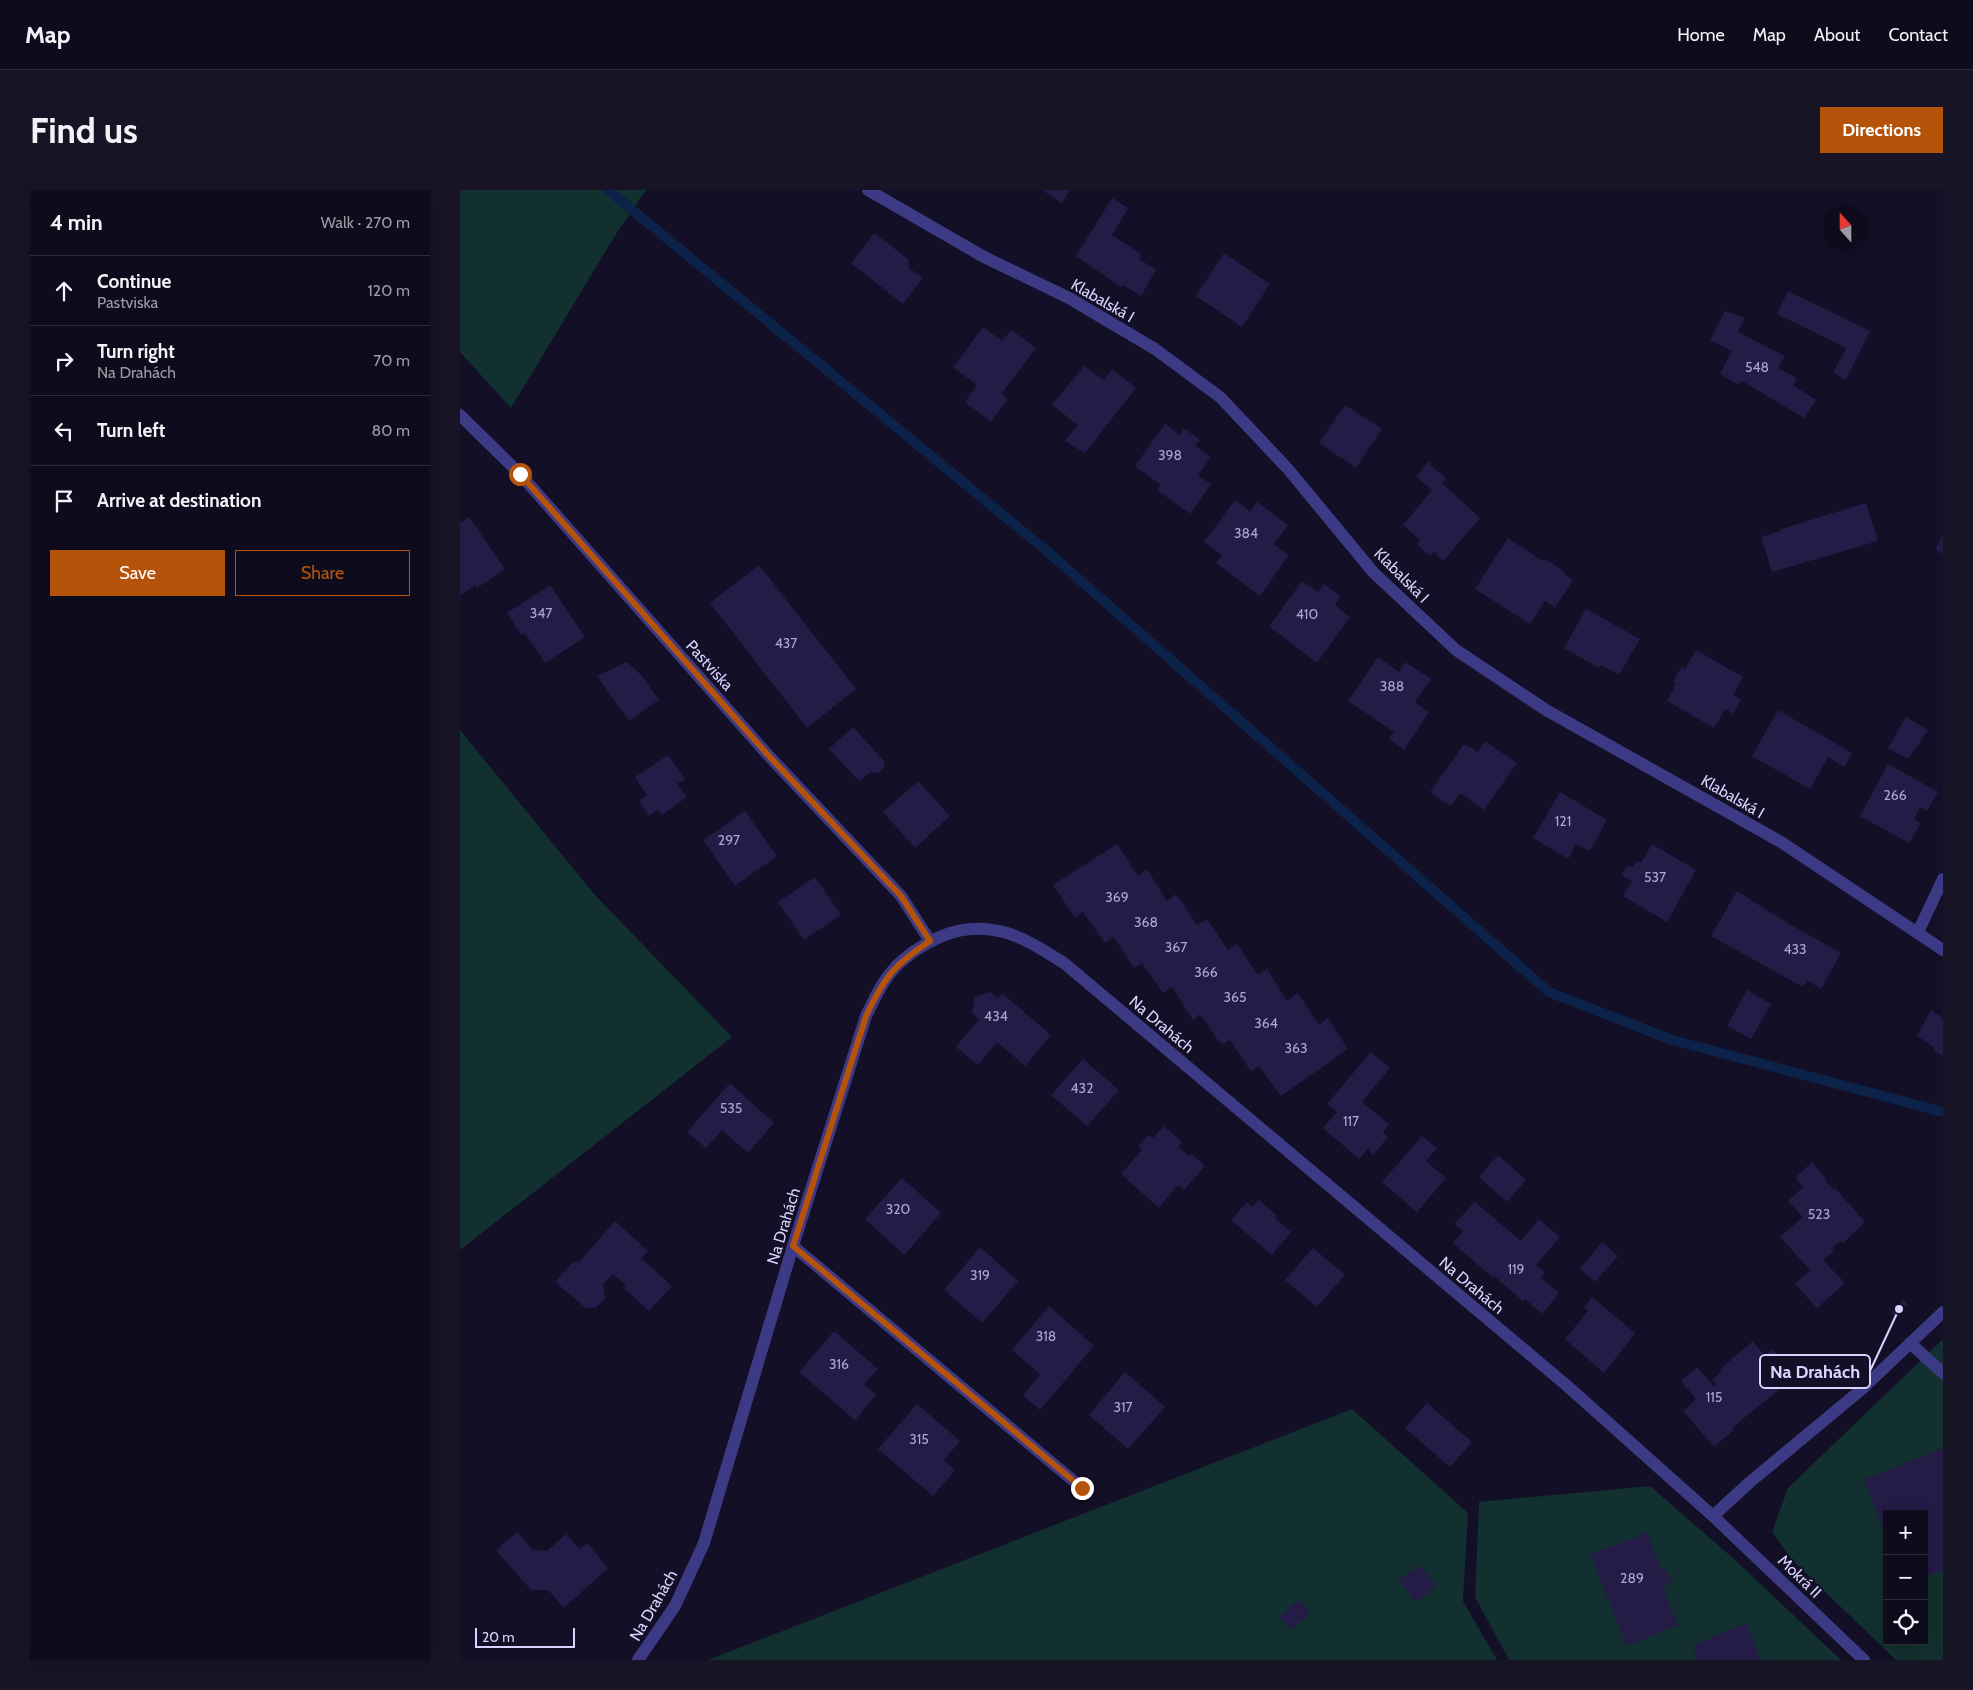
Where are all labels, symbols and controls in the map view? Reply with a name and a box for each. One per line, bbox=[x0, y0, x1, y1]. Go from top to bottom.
text: Map bbox=[25, 20, 71, 49]
text: Home bbox=[1677, 24, 1725, 46]
text: Map bbox=[1753, 24, 1786, 46]
text: About bbox=[1814, 24, 1860, 46]
text: Contact bbox=[1888, 24, 1948, 46]
button: Directions bbox=[1820, 107, 1943, 153]
text: Find us bbox=[30, 109, 138, 152]
north arrow bbox=[1823, 205, 1868, 250]
text: 4 min bbox=[50, 210, 103, 235]
text: Walk · 270 m bbox=[321, 213, 410, 232]
text: Continue bbox=[97, 270, 171, 293]
street label: Klabalská I bbox=[1068, 275, 1138, 326]
icon: ahead bbox=[50, 277, 78, 305]
text: 120 m bbox=[368, 281, 410, 300]
text: Pastviska bbox=[97, 293, 158, 312]
text: Turn right bbox=[97, 340, 175, 363]
icon: right bbox=[50, 347, 78, 375]
text: 70 m bbox=[373, 351, 410, 370]
house number: 548 bbox=[1745, 358, 1769, 376]
text: Na Drahách bbox=[97, 363, 176, 382]
icon: left bbox=[50, 417, 78, 445]
text: Turn left bbox=[97, 419, 165, 442]
text: 80 m bbox=[372, 421, 410, 440]
house number: 398 bbox=[1158, 446, 1182, 464]
route start bbox=[509, 463, 532, 486]
icon: arrive bbox=[50, 487, 78, 515]
text: Arrive at destination bbox=[97, 489, 261, 512]
house number: 384 bbox=[1234, 524, 1258, 542]
street label: Klabalská I bbox=[1370, 544, 1433, 607]
button: Save bbox=[50, 550, 225, 596]
button: Share bbox=[235, 550, 410, 596]
house number: 347 bbox=[530, 604, 552, 622]
house number: 410 bbox=[1296, 605, 1318, 623]
house number: 437 bbox=[775, 634, 797, 652]
street label: Pastviska bbox=[682, 636, 737, 695]
house number: 388 bbox=[1380, 677, 1404, 695]
street label: Klabalská I bbox=[1698, 771, 1768, 822]
house number: 266 bbox=[1883, 786, 1907, 804]
house number: 121 bbox=[1555, 812, 1571, 830]
house number: 297 bbox=[718, 831, 740, 849]
house number: 537 bbox=[1644, 868, 1666, 886]
house number: 369 bbox=[1105, 888, 1129, 906]
house number: 368 bbox=[1134, 913, 1158, 931]
house number: 367 bbox=[1165, 938, 1187, 956]
house number: 433 bbox=[1783, 940, 1807, 958]
house number: 366 bbox=[1194, 963, 1218, 981]
house number: 365 bbox=[1223, 988, 1247, 1006]
street label: Na Drahách bbox=[1125, 992, 1198, 1057]
house number: 434 bbox=[984, 1007, 1008, 1025]
house number: 364 bbox=[1254, 1014, 1278, 1032]
house number: 363 bbox=[1284, 1039, 1308, 1057]
house number: 432 bbox=[1070, 1079, 1094, 1097]
house number: 535 bbox=[720, 1099, 742, 1117]
house number: 117 bbox=[1343, 1112, 1359, 1130]
street label: Na Drahách bbox=[763, 1186, 804, 1267]
house number: 320 bbox=[886, 1200, 911, 1218]
house number: 523 bbox=[1808, 1205, 1830, 1223]
street label: Na Drahách bbox=[1435, 1253, 1508, 1318]
house number: 119 bbox=[1507, 1260, 1525, 1278]
house number: 319 bbox=[970, 1266, 990, 1284]
house number: 318 bbox=[1036, 1327, 1056, 1345]
house number: 316 bbox=[829, 1355, 849, 1373]
callout: Na Drahách bbox=[1760, 1355, 1870, 1388]
text: Na Drahách bbox=[1770, 1361, 1860, 1383]
house number: 115 bbox=[1706, 1388, 1722, 1406]
house number: 317 bbox=[1113, 1398, 1133, 1416]
house number: 315 bbox=[909, 1430, 929, 1448]
route end bbox=[1071, 1477, 1094, 1500]
map controls bbox=[1883, 1510, 1928, 1645]
button: + bbox=[1883, 1510, 1928, 1555]
street label: Mokrá II bbox=[1774, 1551, 1825, 1602]
button: − bbox=[1883, 1555, 1928, 1600]
street label: Na Drahách bbox=[625, 1566, 681, 1644]
house number: 289 bbox=[1620, 1569, 1644, 1587]
button: locate bbox=[1883, 1600, 1928, 1645]
scale bar bbox=[475, 1625, 575, 1648]
text: 20 m bbox=[482, 1628, 515, 1646]

